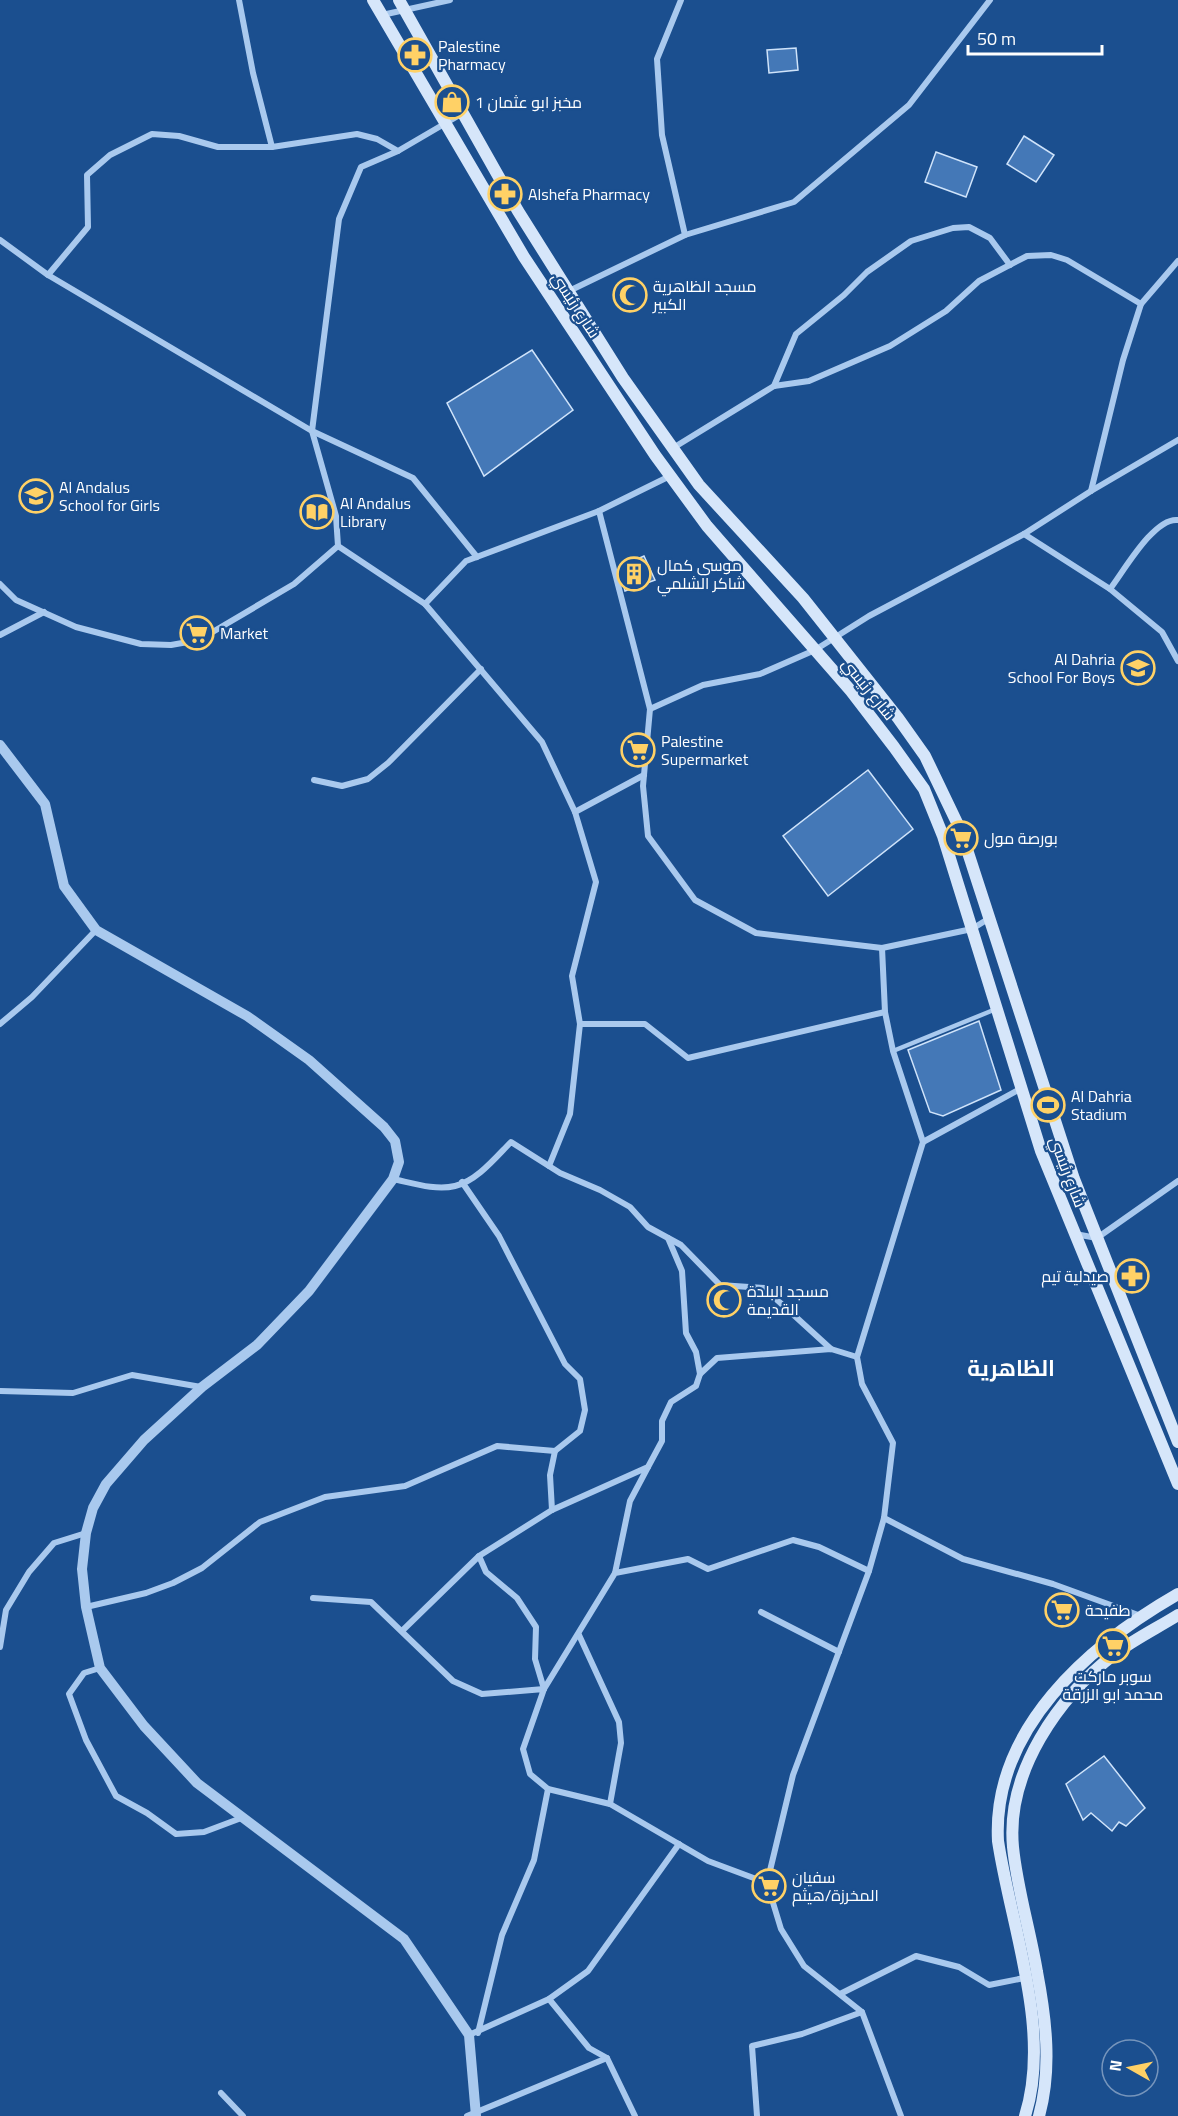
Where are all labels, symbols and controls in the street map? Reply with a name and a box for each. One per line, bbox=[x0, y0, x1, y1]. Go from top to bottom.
scale bar bbox=[968, 18, 1102, 56]
text: 50 m bbox=[977, 25, 1016, 52]
place label: Palestine Pharmacy bbox=[438, 34, 506, 76]
pharmacy icon: Palestine Pharmacy bbox=[397, 37, 433, 73]
shop icon: مخبز ابو عثمان 1 bbox=[434, 84, 470, 120]
place label: مخبز ابو عثمان 1 bbox=[475, 90, 582, 114]
pharmacy icon: Alshefa Pharmacy bbox=[487, 176, 523, 212]
place label: Alshefa Pharmacy bbox=[528, 182, 650, 206]
street label: شارع رئيسي bbox=[545, 267, 606, 343]
place label: مسجد الظاهرية الكبير bbox=[652, 274, 757, 316]
mosque icon: مسجد الظاهرية الكبير bbox=[612, 277, 648, 313]
place label: Al Andalus School for Girls bbox=[59, 475, 160, 517]
school or university icon: Al Andalus School for Girls bbox=[18, 478, 54, 514]
place label: Al Andalus Library bbox=[340, 491, 411, 533]
library icon: Al Andalus Library bbox=[299, 494, 335, 530]
place label: موسى كمال شاكر الشلمي bbox=[657, 553, 746, 597]
building icon: موسى كمال شاكر الشلمي bbox=[616, 556, 652, 592]
supermarket icon: Market bbox=[179, 615, 215, 651]
place label: Market bbox=[220, 621, 268, 645]
place label: Al Dahria School For Boys bbox=[1008, 647, 1115, 689]
school or university icon: Al Dahria School For Boys bbox=[1120, 650, 1156, 686]
street label: شارع رئيسي bbox=[836, 653, 902, 726]
place label: Palestine Supermarket bbox=[661, 729, 749, 771]
supermarket icon: Palestine Supermarket bbox=[620, 732, 656, 768]
supermarket icon: بورصة مول bbox=[943, 820, 979, 856]
place label: بورصة مول bbox=[984, 826, 1058, 850]
place label: Al Dahria Stadium bbox=[1071, 1084, 1132, 1126]
sports icon: Al Dahria Stadium bbox=[1030, 1087, 1066, 1123]
street label: شارع رئيسي bbox=[1043, 1133, 1092, 1211]
pharmacy icon: صيدلية تيم bbox=[1114, 1258, 1150, 1294]
place label: صيدلية تيم bbox=[1041, 1264, 1109, 1288]
place label: مسجد البلدة القديمة bbox=[747, 1279, 829, 1321]
mosque icon: مسجد البلدة القديمة bbox=[706, 1282, 742, 1318]
district label: الظاهرية bbox=[967, 1351, 1055, 1385]
supermarket icon: طفيحة bbox=[1044, 1592, 1080, 1628]
place label: طفيحة bbox=[1085, 1598, 1131, 1622]
supermarket icon: سوبر ماركت محمد ابو الزرقة bbox=[1095, 1628, 1131, 1664]
place label: سوبر ماركت محمد ابو الزرقة bbox=[1063, 1664, 1163, 1706]
place label: سفيان المخرزة/هيثم bbox=[792, 1865, 879, 1907]
supermarket icon: سفيان المخرزة/هيثم bbox=[751, 1868, 787, 1904]
north arrow bbox=[1100, 2038, 1160, 2098]
text: N bbox=[1102, 2058, 1128, 2073]

